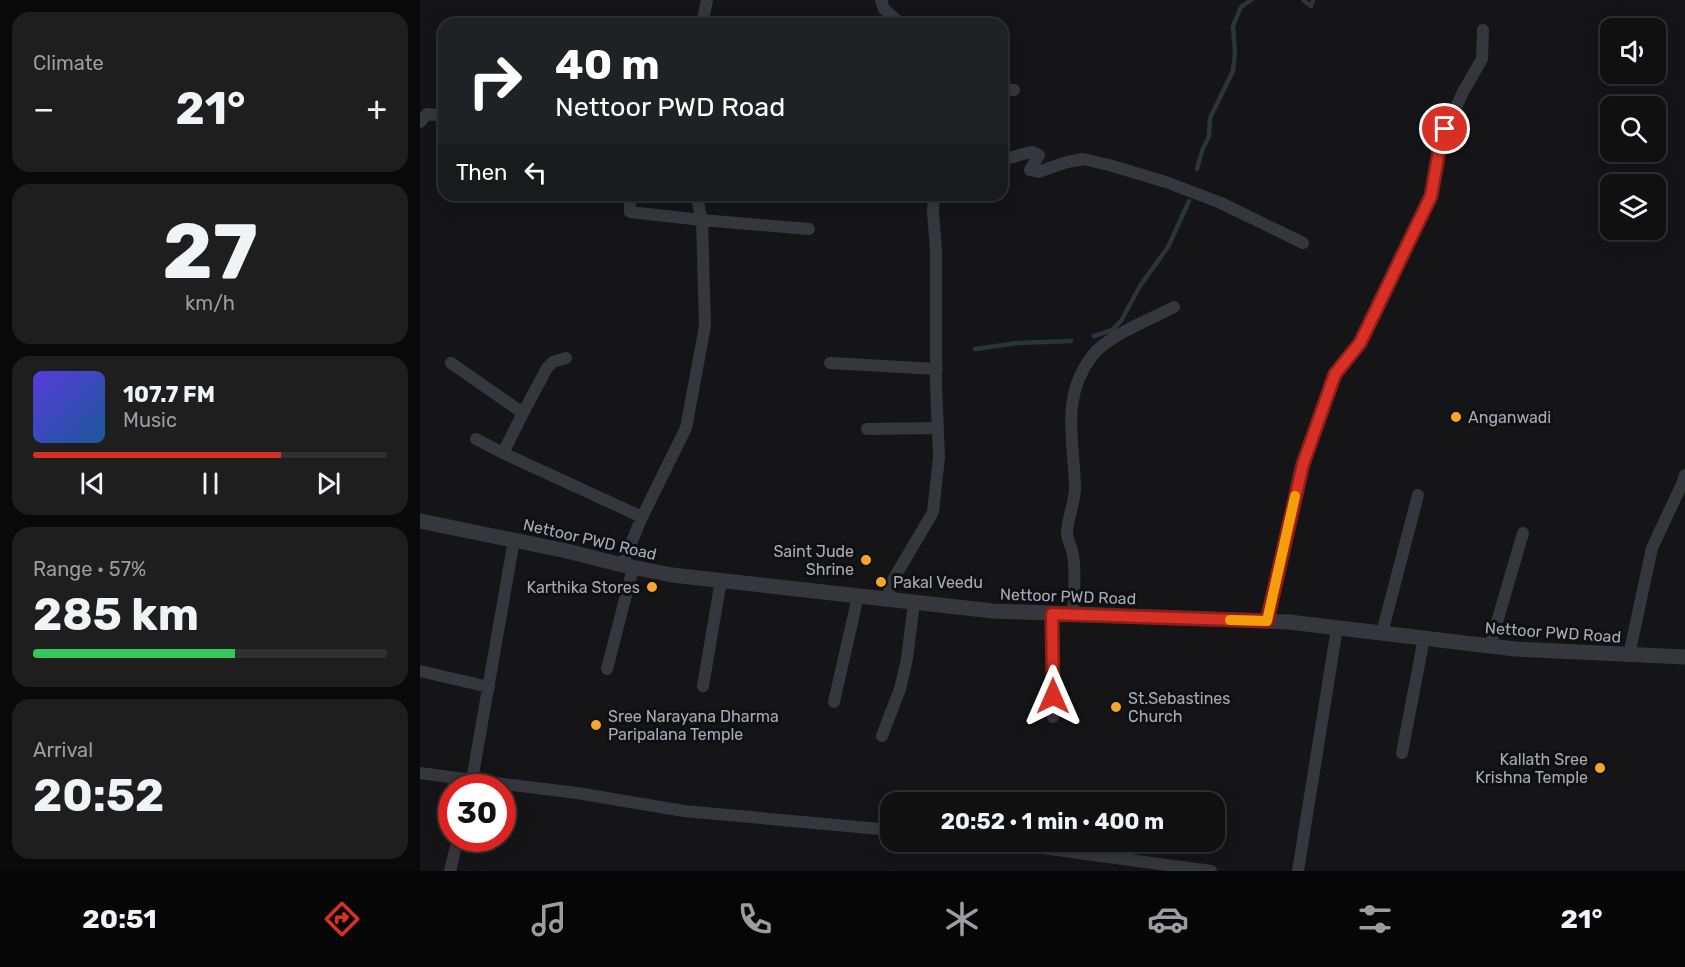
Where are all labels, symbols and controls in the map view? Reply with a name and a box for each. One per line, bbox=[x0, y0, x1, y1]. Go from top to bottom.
map controls bbox=[1600, 18, 1666, 240]
button: sound bbox=[1600, 18, 1666, 84]
text: 40 m bbox=[555, 40, 660, 90]
icon: right bbox=[456, 42, 534, 120]
text: Climate bbox=[33, 51, 104, 75]
text: 21° bbox=[175, 82, 246, 135]
text: − bbox=[33, 89, 54, 128]
text: + bbox=[366, 89, 387, 128]
text: Nettoor PWD Road bbox=[555, 91, 785, 123]
button: search bbox=[1600, 96, 1666, 162]
pin bbox=[1419, 103, 1470, 154]
icon: arrive bbox=[1428, 112, 1461, 145]
icon: left bbox=[519, 156, 552, 189]
text: Then bbox=[456, 159, 507, 186]
button: layers bbox=[1600, 174, 1666, 240]
text: 27 bbox=[162, 205, 258, 298]
text: km/h bbox=[185, 291, 235, 315]
text: 107.7 FM bbox=[123, 381, 215, 408]
text: Music bbox=[123, 408, 177, 432]
place label: Anganwadi bbox=[1468, 408, 1551, 427]
marker: Anganwadi bbox=[1449, 410, 1463, 424]
icon: previous bbox=[76, 467, 109, 500]
icon: pause bbox=[194, 467, 227, 500]
icon: next bbox=[312, 467, 345, 500]
street label: Nettoor PWD Road bbox=[521, 515, 658, 564]
place label: Saint Jude Shrine bbox=[773, 542, 854, 579]
marker: Saint Jude Shrine bbox=[859, 553, 873, 567]
text: Range · 57% bbox=[33, 557, 146, 581]
place label: Pakal Veedu bbox=[893, 573, 983, 592]
marker: Pakal Veedu bbox=[874, 575, 888, 589]
place label: Karthika Stores bbox=[526, 578, 640, 597]
marker: Karthika Stores bbox=[645, 580, 659, 594]
street label: Nettoor PWD Road bbox=[999, 585, 1136, 608]
text: 285 km bbox=[33, 588, 199, 641]
street label: Nettoor PWD Road bbox=[1484, 618, 1622, 647]
position arrow bbox=[1021, 664, 1085, 728]
place label: St.Sebastines Church bbox=[1128, 689, 1231, 726]
marker: St.Sebastines Church bbox=[1109, 700, 1123, 714]
place label: Sree Narayana Dharma Paripalana Temple bbox=[608, 707, 779, 744]
marker: Sree Narayana Dharma Paripalana Temple bbox=[589, 718, 603, 732]
text: Arrival bbox=[33, 738, 93, 762]
place label: Kallath Sree Krishna Temple bbox=[1475, 750, 1588, 787]
marker: Kallath Sree Krishna Temple bbox=[1593, 761, 1607, 775]
text: 20:52 bbox=[33, 769, 164, 822]
speed limit sign: 30 bbox=[438, 774, 516, 852]
text: 20:52 · 1 min · 400 m bbox=[941, 808, 1164, 835]
icon: directions bbox=[321, 898, 363, 940]
icon: music bbox=[528, 898, 570, 940]
icon: phone bbox=[734, 898, 776, 940]
icon: climate bbox=[941, 898, 983, 940]
icon: car bbox=[1147, 898, 1189, 940]
icon: filters bbox=[1354, 898, 1396, 940]
text: 20:51 bbox=[82, 903, 157, 935]
text: 21° bbox=[1561, 903, 1603, 935]

